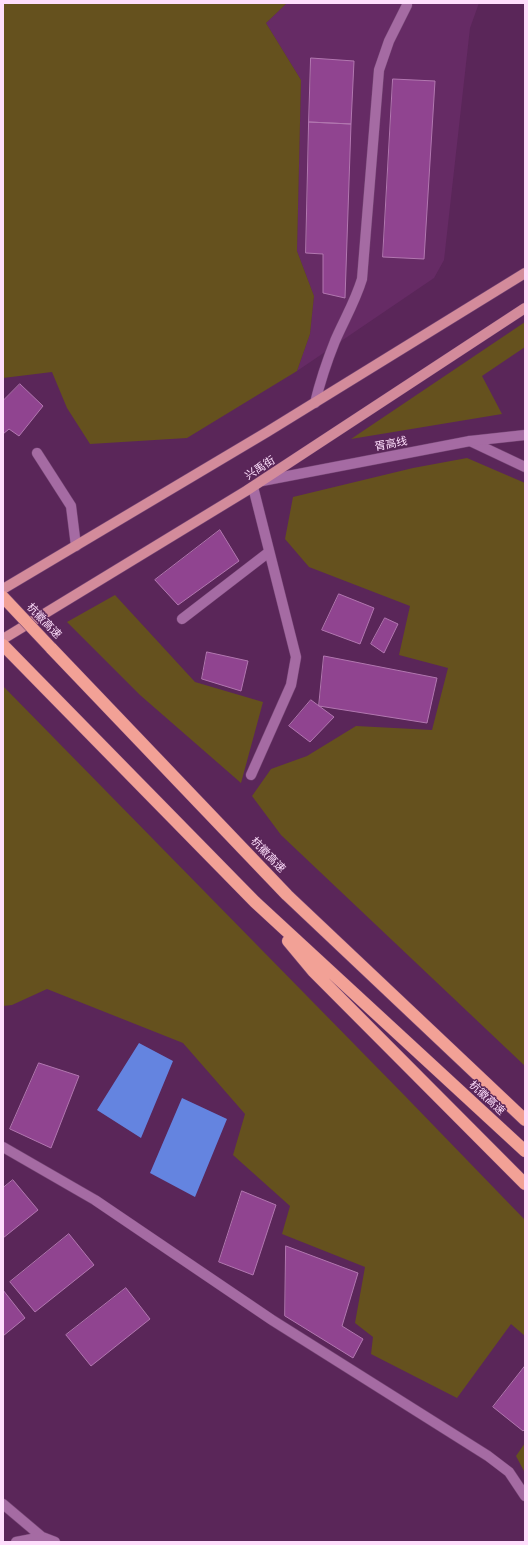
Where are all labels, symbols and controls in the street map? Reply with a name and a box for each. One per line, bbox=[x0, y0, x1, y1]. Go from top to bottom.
street label: 胥高线 bbox=[374, 434, 408, 454]
street label: 兴禹街 bbox=[243, 453, 277, 483]
street label: 杭徽高速 bbox=[24, 601, 64, 641]
street label: 杭徽高速 bbox=[248, 835, 288, 875]
street label: 杭徽高速 bbox=[466, 1078, 508, 1118]

